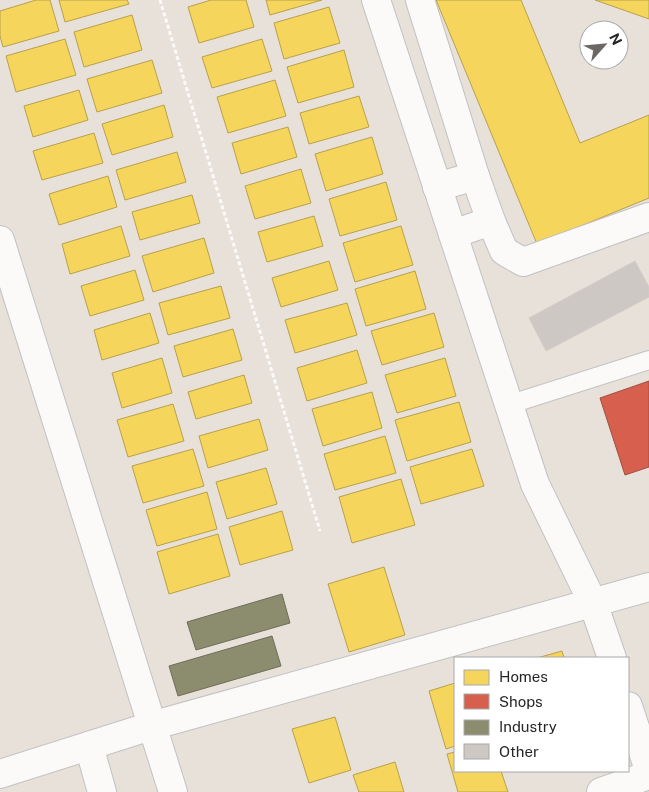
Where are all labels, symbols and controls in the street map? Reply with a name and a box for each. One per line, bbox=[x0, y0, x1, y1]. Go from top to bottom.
north arrow bbox=[579, 20, 629, 70]
text: N bbox=[606, 31, 625, 48]
legend bbox=[454, 657, 629, 772]
text: Homes bbox=[499, 668, 548, 685]
text: Shops bbox=[499, 693, 543, 710]
text: Industry bbox=[499, 718, 557, 735]
text: Other bbox=[499, 743, 539, 760]

